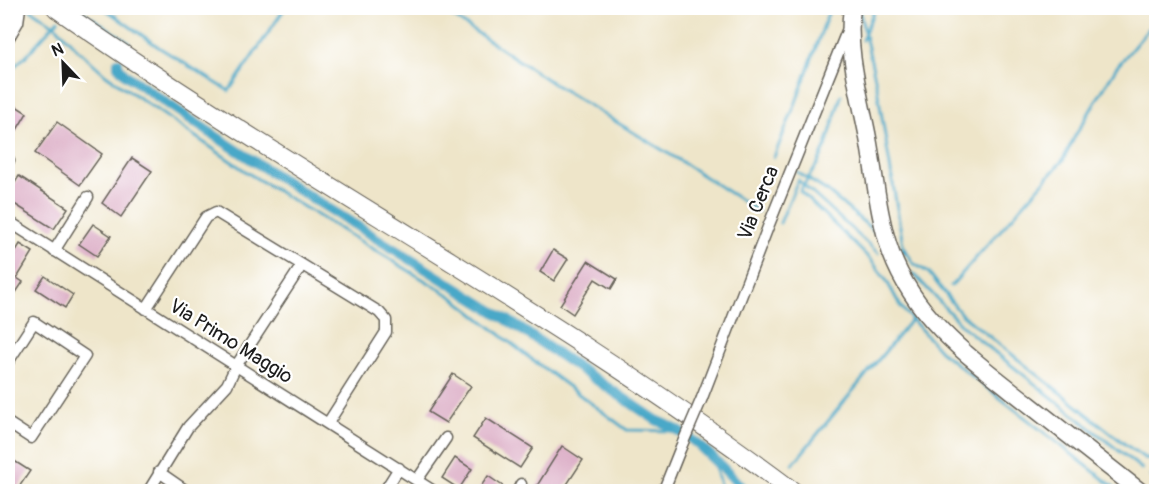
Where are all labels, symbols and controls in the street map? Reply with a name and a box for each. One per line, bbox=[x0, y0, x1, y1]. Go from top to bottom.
north arrow bbox=[33, 33, 93, 93]
text: N bbox=[49, 39, 67, 61]
street label: Via Cerca bbox=[732, 162, 784, 244]
street label: Via Primo Maggio bbox=[165, 293, 298, 389]

